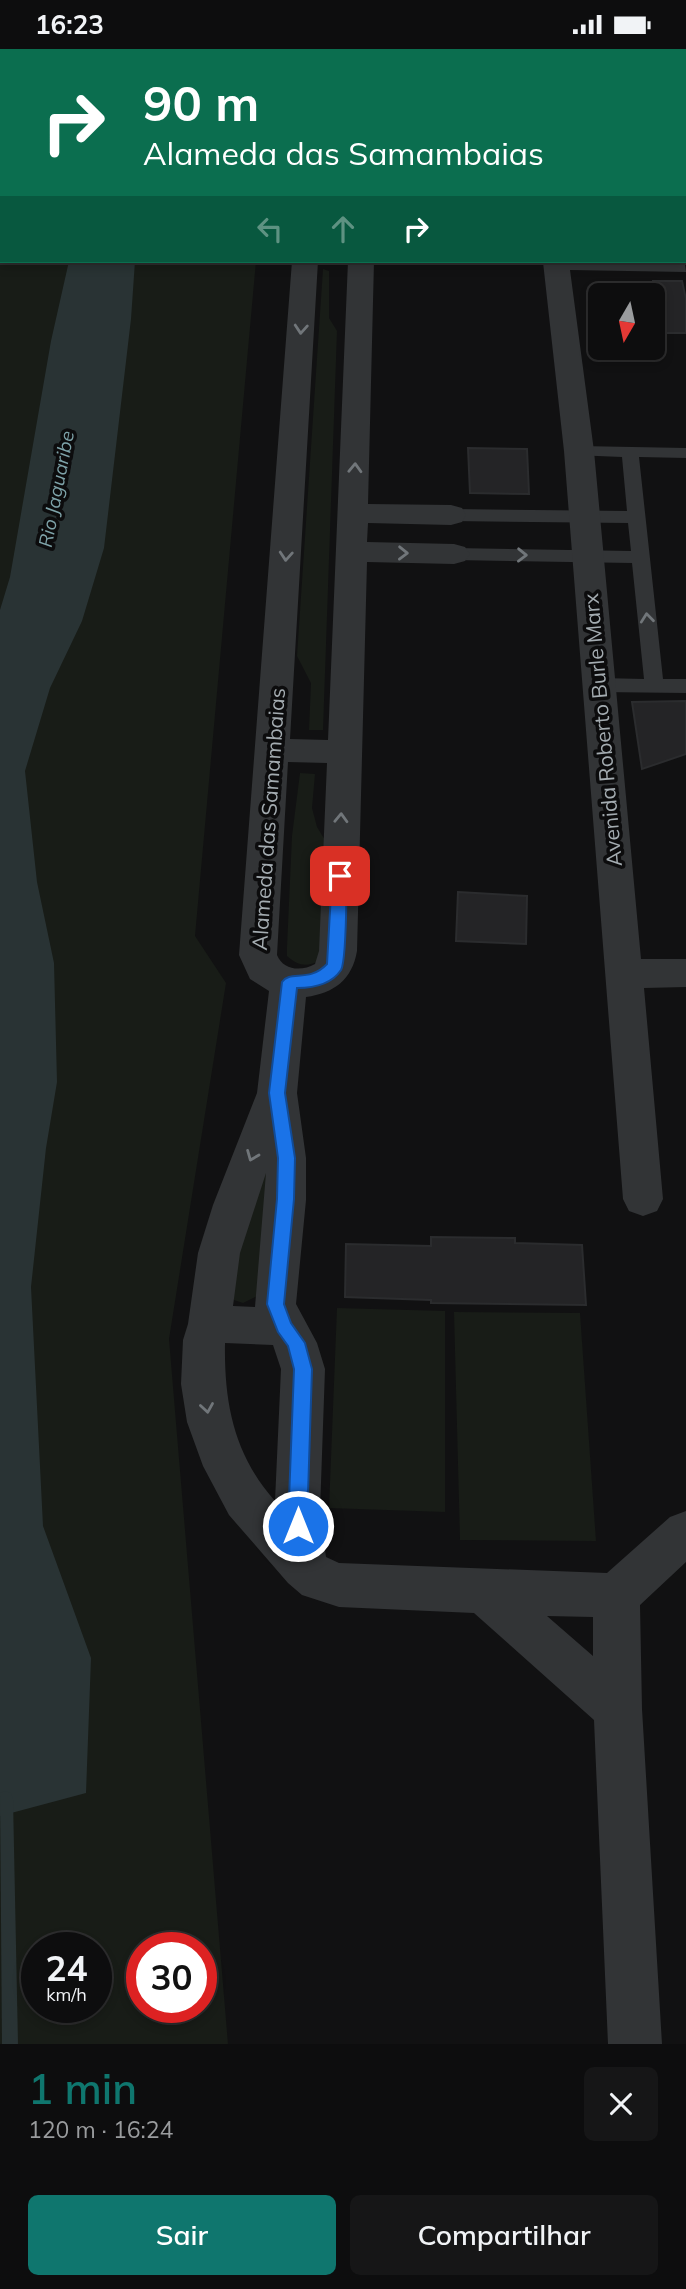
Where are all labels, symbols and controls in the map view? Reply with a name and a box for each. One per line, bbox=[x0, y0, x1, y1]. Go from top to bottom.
text: 16:23 bbox=[35, 8, 104, 41]
text: 90 m bbox=[143, 72, 259, 133]
icon: right bbox=[28, 77, 119, 168]
text: Alameda das Samambaias bbox=[143, 133, 544, 173]
icon: left bbox=[251, 210, 289, 248]
icon: ahead bbox=[324, 210, 362, 248]
icon: right bbox=[397, 210, 435, 248]
north arrow bbox=[588, 283, 665, 361]
map controls bbox=[588, 283, 665, 360]
one-way arrow bbox=[293, 324, 308, 335]
water label: Rio Jaguaribe bbox=[33, 429, 79, 549]
one-way arrow bbox=[347, 463, 362, 474]
one-way arrow bbox=[398, 545, 409, 561]
one-way arrow bbox=[517, 547, 528, 563]
one-way arrow bbox=[278, 551, 293, 562]
street label: Avenida Roberto Burle Marx bbox=[577, 592, 627, 868]
one-way arrow bbox=[640, 612, 655, 623]
street label: Alameda das Samambaias bbox=[246, 687, 290, 951]
one-way arrow bbox=[333, 812, 349, 823]
pin bbox=[310, 846, 370, 906]
icon: arrive bbox=[321, 857, 359, 895]
one-way arrow bbox=[247, 1150, 261, 1162]
one-way arrow bbox=[199, 1402, 214, 1414]
position arrow bbox=[261, 1489, 335, 1563]
speed limit sign: 30 bbox=[126, 1932, 217, 2023]
text: 24 bbox=[45, 1946, 88, 1990]
text: km/h bbox=[46, 1983, 87, 2006]
text: 1 min bbox=[28, 2062, 137, 2115]
button: close bbox=[584, 2067, 658, 2141]
text: 120 m · 16:24 bbox=[28, 2115, 173, 2144]
button: Sair bbox=[28, 2195, 336, 2275]
button: Compartilhar bbox=[350, 2195, 658, 2275]

